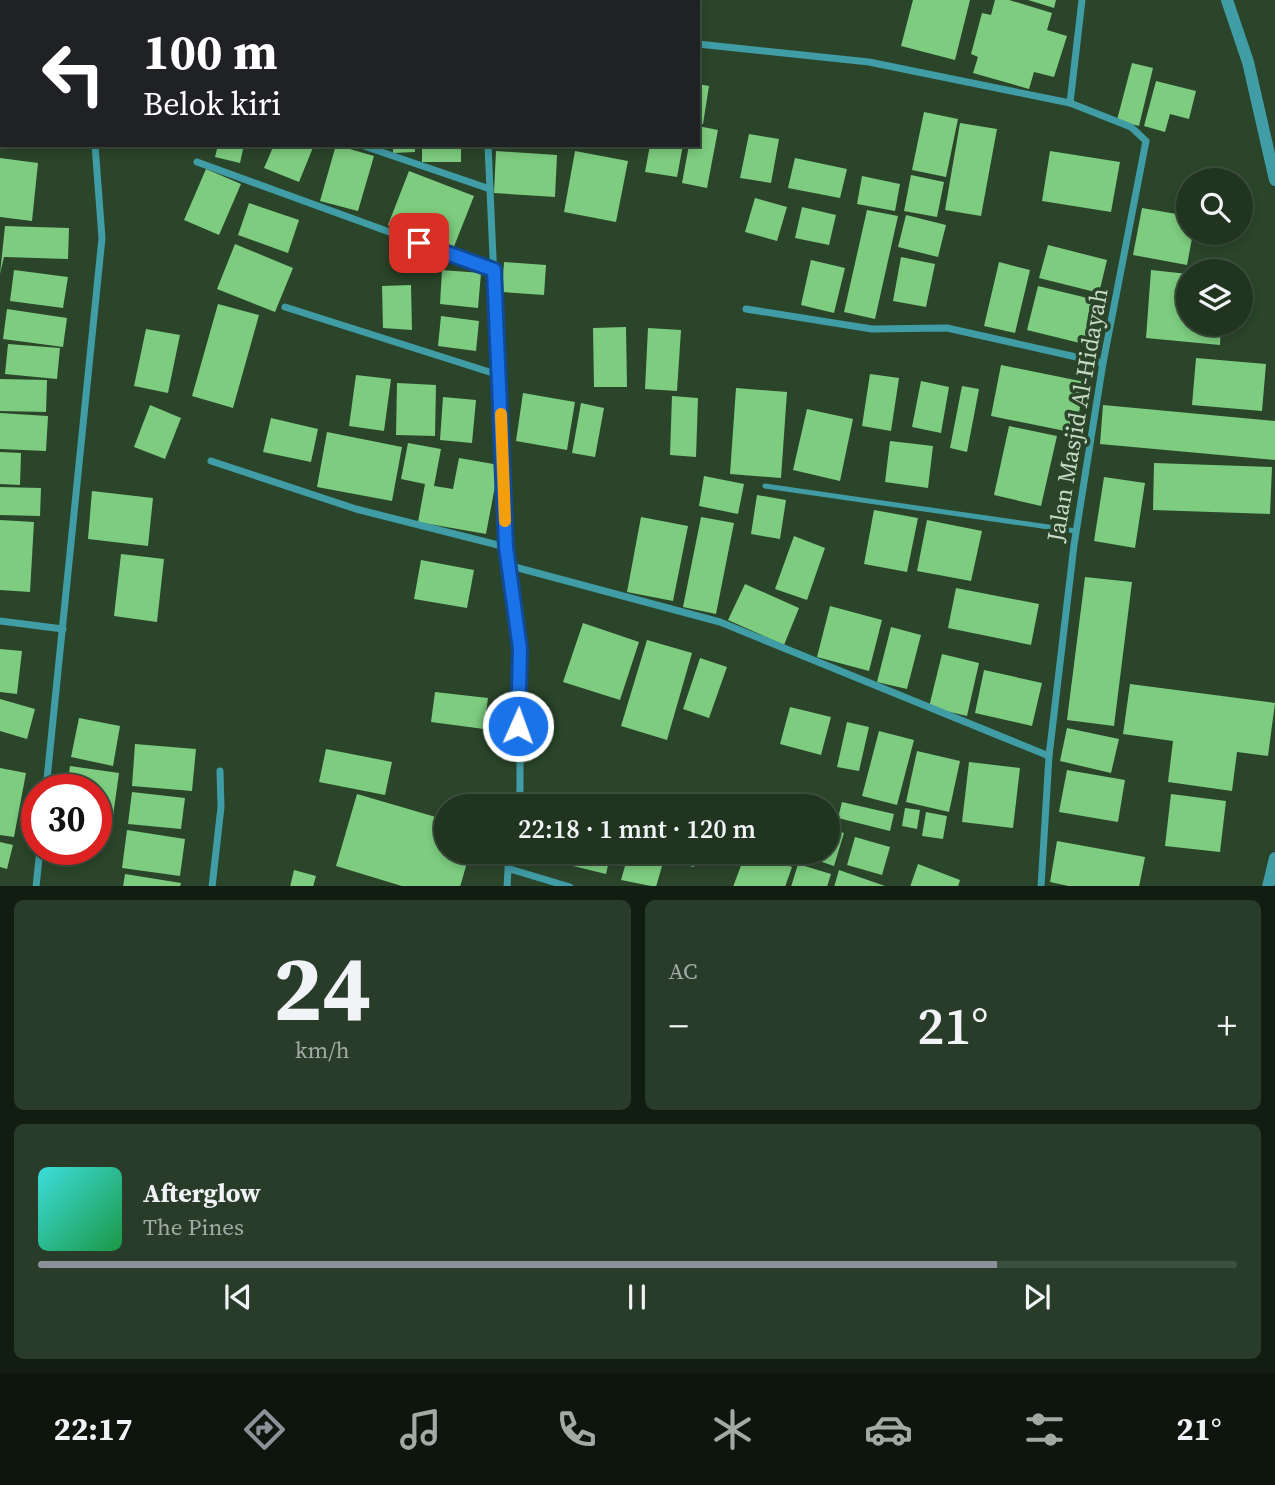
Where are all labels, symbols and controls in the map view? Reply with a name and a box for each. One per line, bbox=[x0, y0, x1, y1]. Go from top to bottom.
text: 100 m bbox=[143, 18, 278, 85]
icon: left bbox=[28, 28, 119, 119]
text: Belok kiri bbox=[143, 82, 281, 126]
map controls bbox=[1176, 168, 1253, 336]
button: search bbox=[1176, 168, 1253, 245]
pin bbox=[389, 213, 449, 273]
icon: arrive bbox=[400, 224, 438, 262]
button: layers bbox=[1176, 259, 1253, 336]
street label: Jalan Masjid Al-Hidayah bbox=[1038, 286, 1116, 545]
position arrow bbox=[481, 689, 555, 763]
speed limit sign: 30 bbox=[21, 774, 112, 865]
text: 22:18 · 1 mnt · 120 m bbox=[518, 811, 756, 847]
text: 24 bbox=[273, 926, 372, 1050]
text: AC bbox=[669, 955, 697, 987]
text: 21° bbox=[917, 990, 988, 1061]
text: − bbox=[669, 1000, 689, 1052]
text: + bbox=[1217, 1000, 1237, 1052]
text: km/h bbox=[295, 1034, 350, 1066]
text: Afterglow bbox=[143, 1175, 261, 1211]
text: The Pines bbox=[143, 1211, 244, 1243]
icon: previous bbox=[219, 1278, 257, 1316]
icon: pause bbox=[618, 1278, 656, 1316]
icon: next bbox=[1018, 1278, 1056, 1316]
icon: directions bbox=[240, 1405, 289, 1454]
icon: music bbox=[396, 1405, 445, 1454]
icon: phone bbox=[552, 1405, 601, 1454]
icon: climate bbox=[708, 1405, 757, 1454]
icon: car bbox=[864, 1405, 913, 1454]
icon: filters bbox=[1020, 1405, 1069, 1454]
text: 22:17 bbox=[54, 1407, 133, 1451]
text: 21° bbox=[1176, 1407, 1221, 1451]

